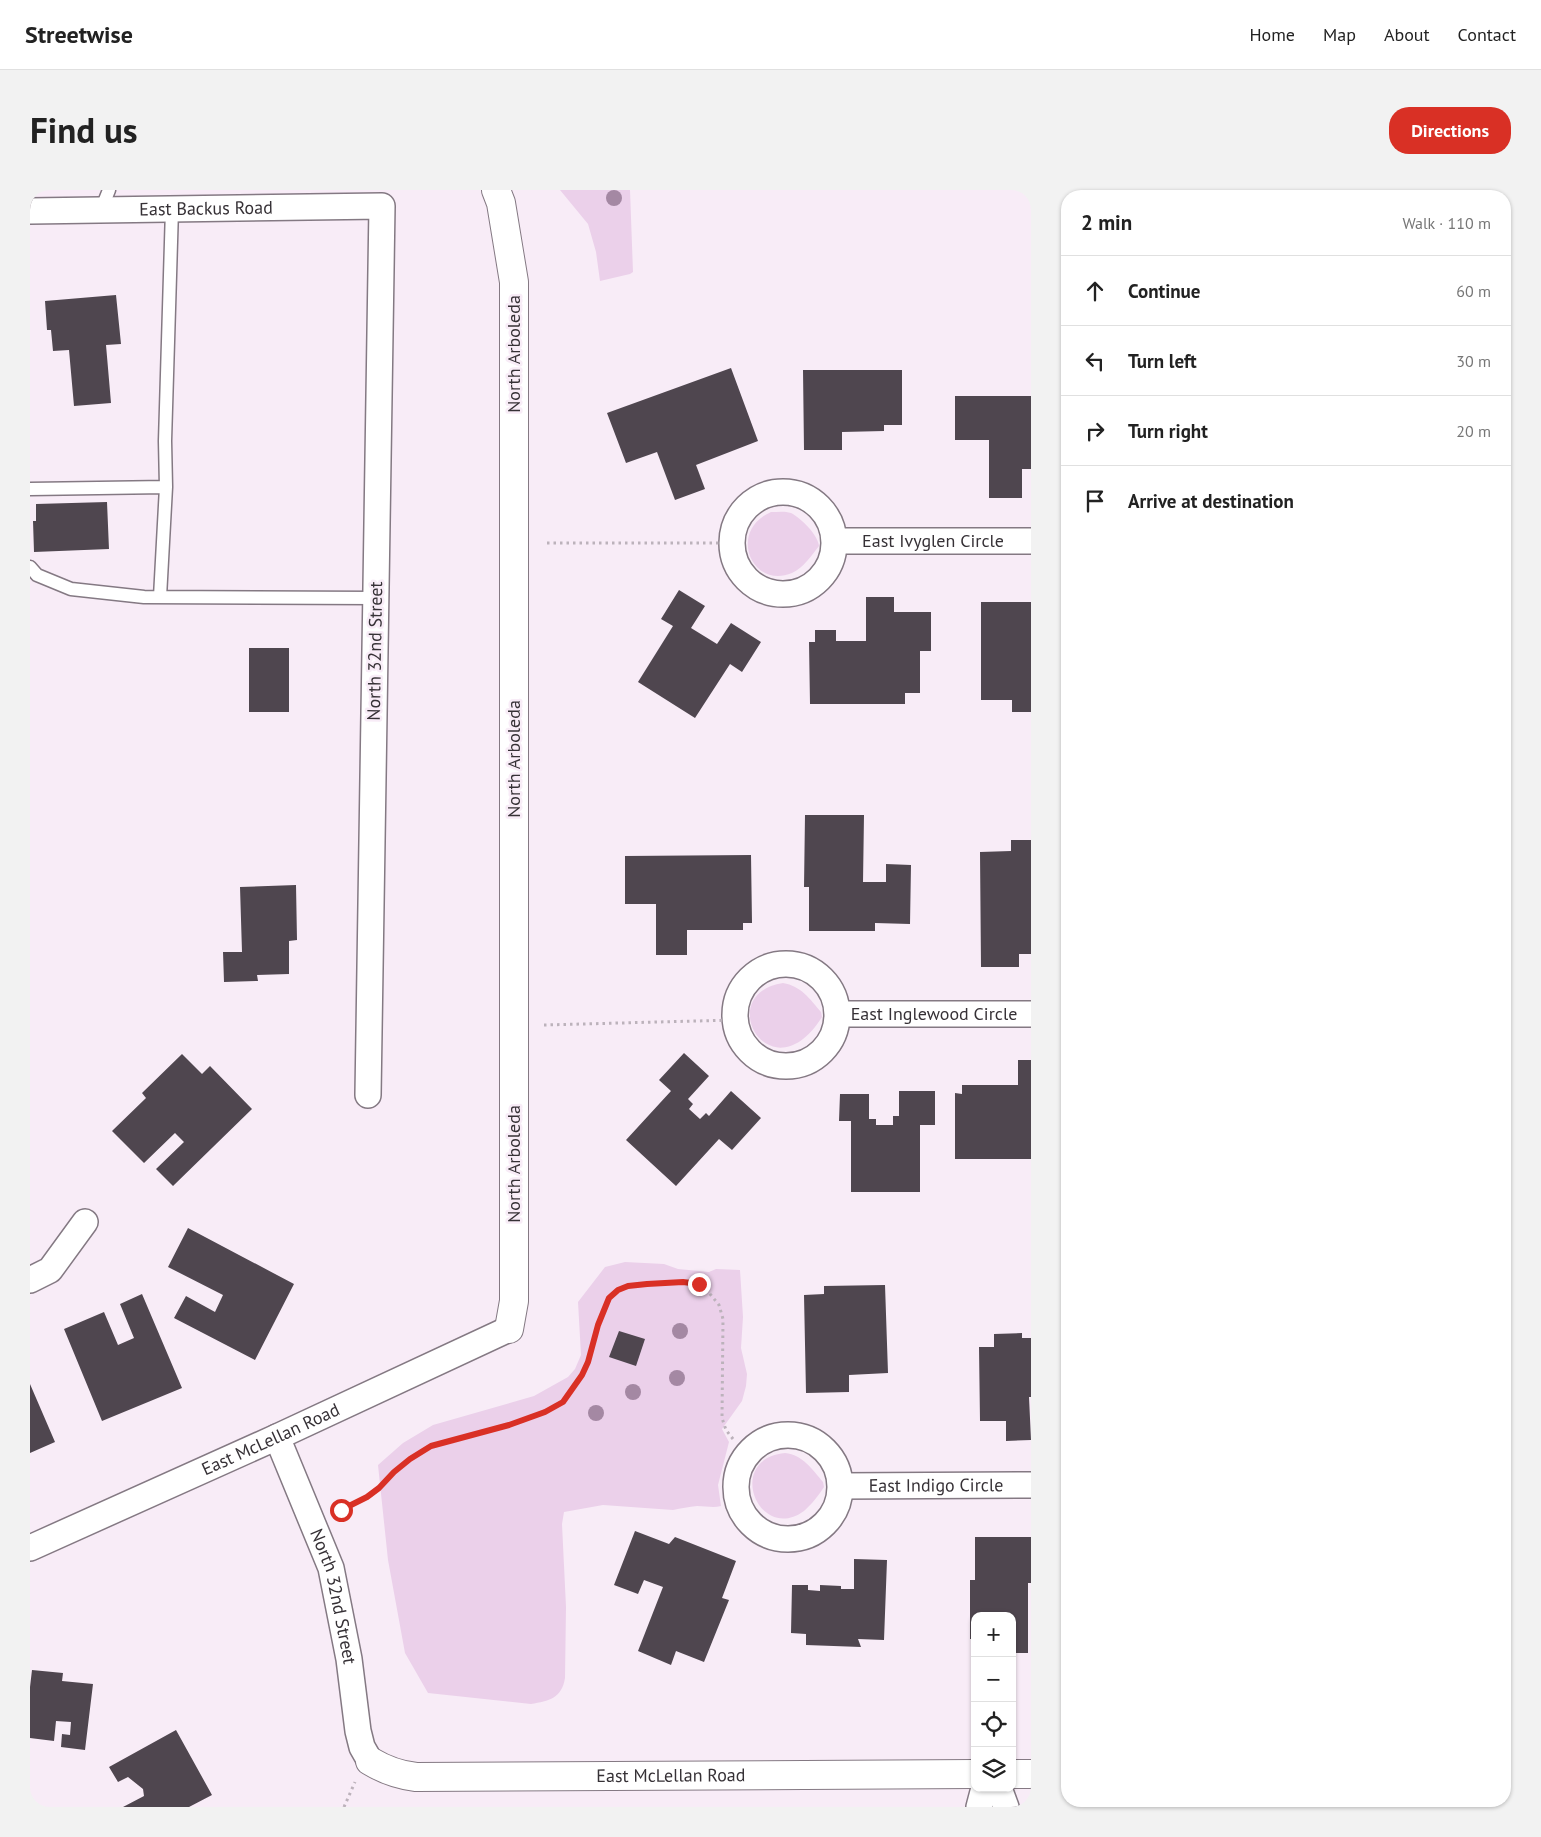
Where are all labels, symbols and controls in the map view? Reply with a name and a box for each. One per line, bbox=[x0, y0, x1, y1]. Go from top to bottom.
text: Streetwise bbox=[25, 19, 133, 50]
text: Home bbox=[1249, 23, 1295, 46]
text: Map bbox=[1323, 23, 1356, 46]
text: About bbox=[1384, 23, 1430, 46]
text: Contact bbox=[1458, 23, 1516, 46]
text: Find us bbox=[30, 107, 138, 153]
button: Directions bbox=[1389, 107, 1511, 154]
street label: East Backus Road bbox=[139, 196, 273, 220]
text: 2 min bbox=[1081, 209, 1132, 236]
text: Walk · 110 m bbox=[1402, 213, 1491, 233]
icon: ahead bbox=[1081, 277, 1109, 305]
text: Continue bbox=[1128, 279, 1200, 303]
text: 60 m bbox=[1456, 281, 1491, 301]
street label: North Arboleda bbox=[502, 295, 525, 413]
icon: left bbox=[1081, 347, 1109, 375]
text: Turn left bbox=[1128, 349, 1197, 373]
text: 30 m bbox=[1456, 351, 1491, 371]
icon: right bbox=[1081, 417, 1109, 445]
text: Turn right bbox=[1128, 419, 1208, 443]
text: 20 m bbox=[1456, 421, 1491, 441]
icon: arrive bbox=[1081, 487, 1109, 515]
text: Arrive at destination bbox=[1128, 489, 1294, 513]
street label: East Ivyglen Circle bbox=[862, 529, 1004, 552]
street label: North 32nd Street bbox=[362, 581, 387, 721]
street label: North Arboleda bbox=[502, 700, 525, 818]
street label: East Inglewood Circle bbox=[851, 1002, 1017, 1025]
street label: North Arboleda bbox=[502, 1105, 525, 1223]
route end bbox=[688, 1273, 711, 1296]
street label: East McLellan Road bbox=[198, 1398, 343, 1480]
street label: East Indigo Circle bbox=[869, 1473, 1003, 1497]
route start bbox=[330, 1499, 353, 1522]
street label: North 32nd Street bbox=[305, 1525, 362, 1665]
map controls bbox=[971, 1612, 1016, 1792]
button: + bbox=[971, 1612, 1016, 1657]
button: − bbox=[971, 1657, 1016, 1702]
button: locate bbox=[971, 1702, 1016, 1747]
button: layers bbox=[971, 1747, 1016, 1792]
street label: East McLellan Road bbox=[596, 1763, 746, 1787]

